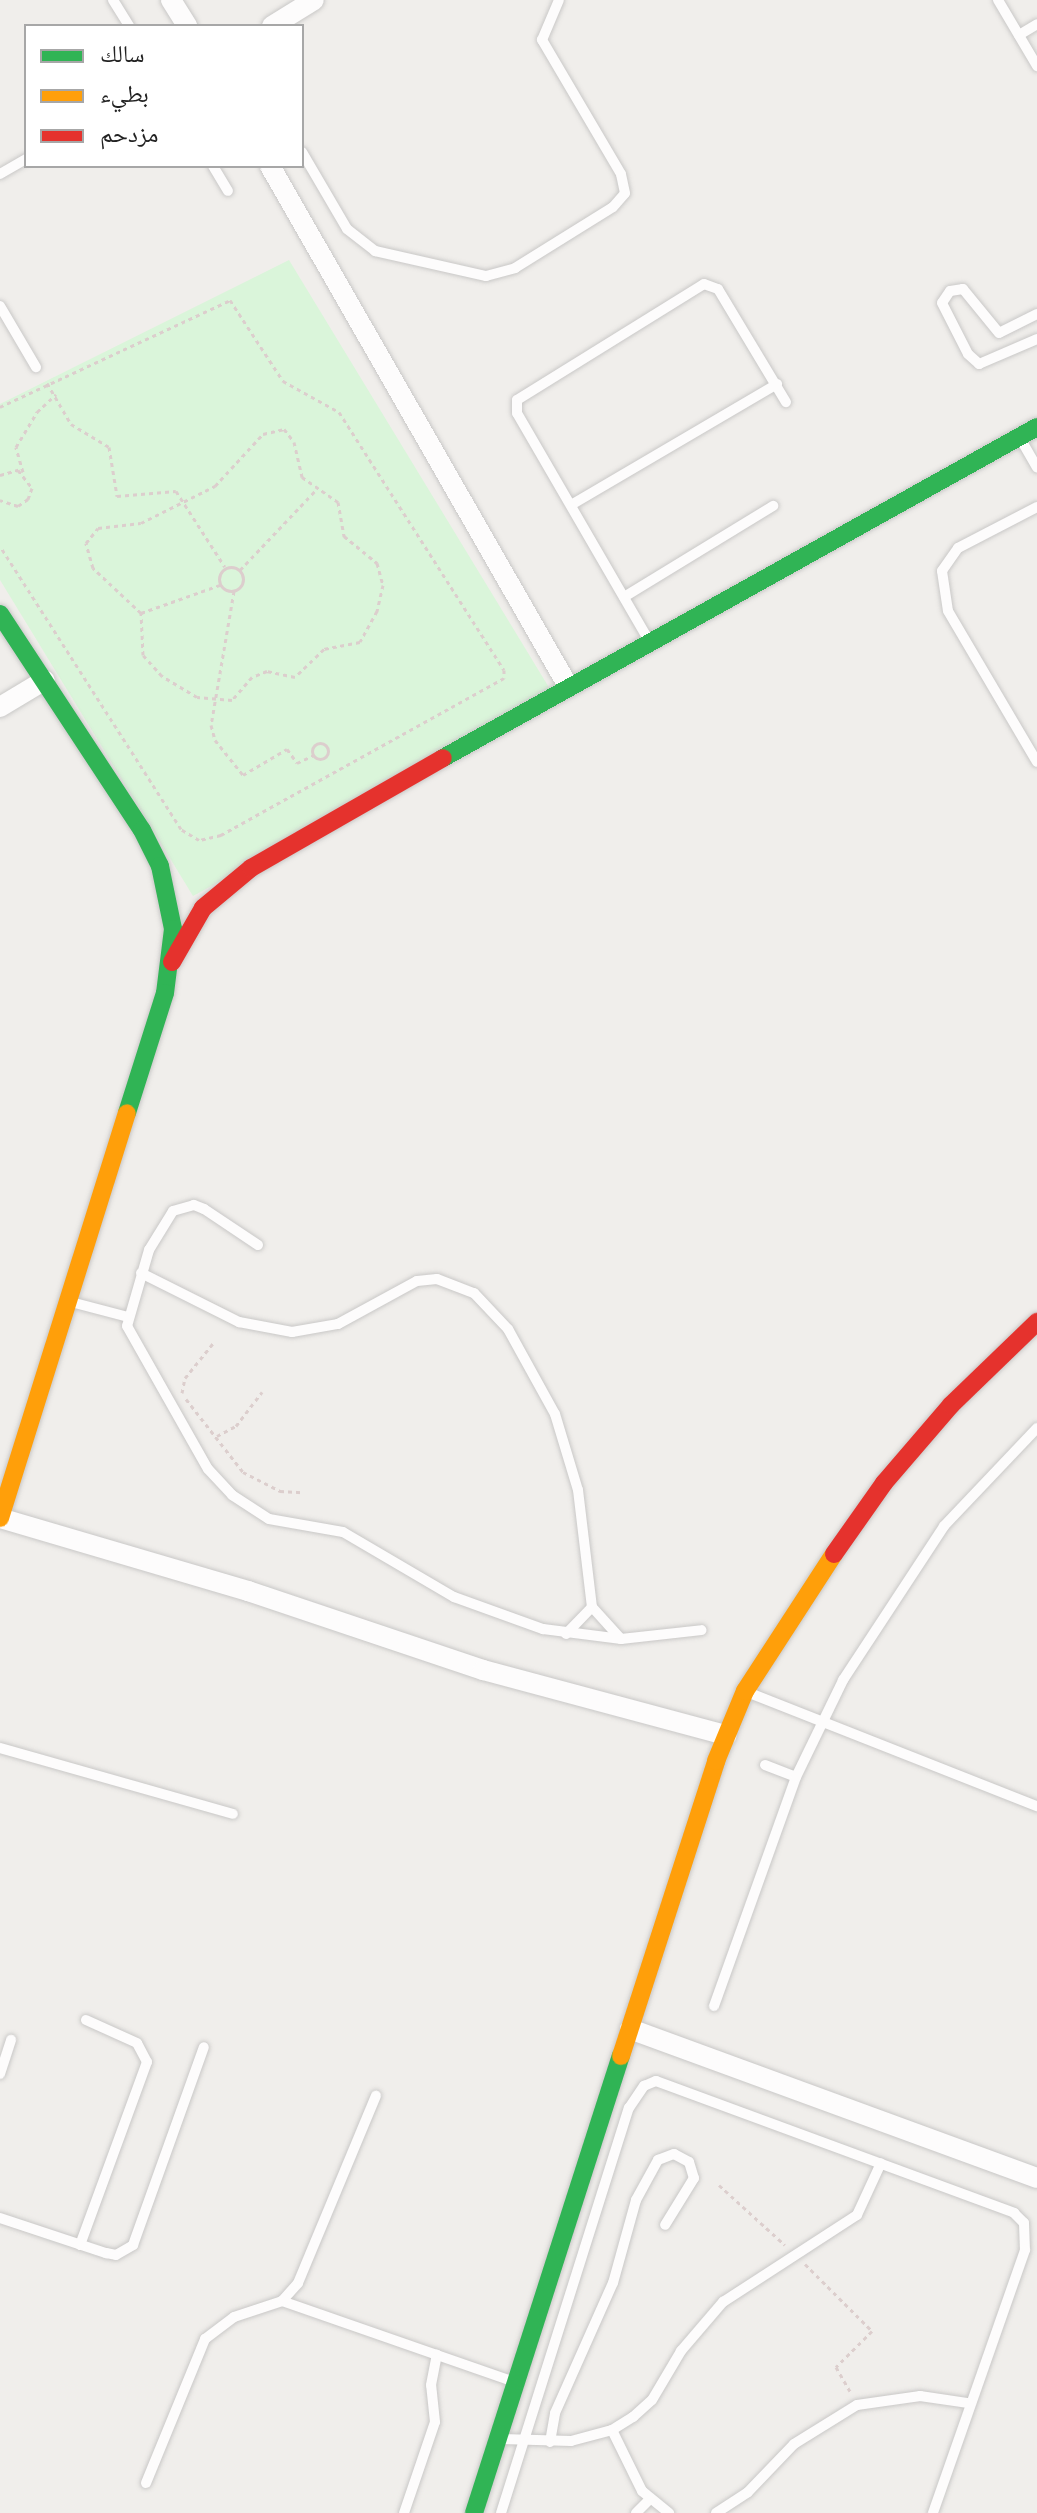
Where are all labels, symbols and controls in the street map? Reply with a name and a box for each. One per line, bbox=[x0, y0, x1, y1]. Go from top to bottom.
legend bbox=[24, 24, 304, 168]
text: سالك bbox=[100, 38, 145, 67]
text: بطيء bbox=[100, 78, 149, 107]
text: مزدحم bbox=[100, 118, 159, 147]

